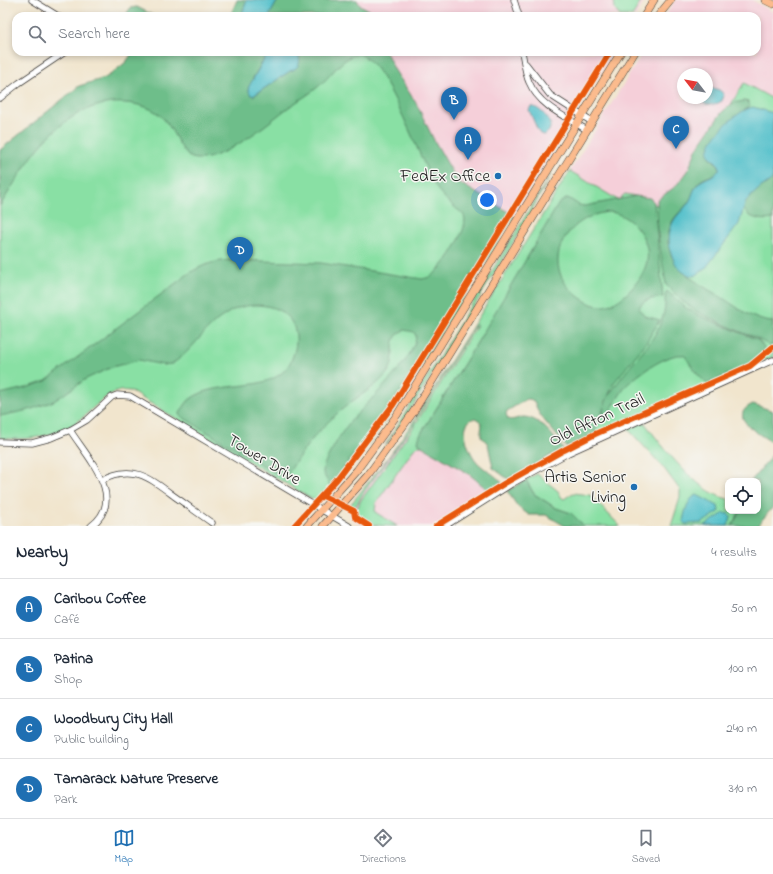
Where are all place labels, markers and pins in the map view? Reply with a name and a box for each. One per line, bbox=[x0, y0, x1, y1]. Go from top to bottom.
pin: B bbox=[441, 87, 467, 120]
pin: C bbox=[663, 116, 689, 149]
pin: A bbox=[455, 127, 481, 160]
place label: FedEx Office bbox=[399, 164, 490, 189]
marker: FedEx Office bbox=[493, 171, 503, 181]
pin: D bbox=[227, 237, 253, 270]
place label: Artis Senior Living bbox=[545, 465, 627, 512]
marker: Artis Senior Living bbox=[629, 482, 639, 492]

